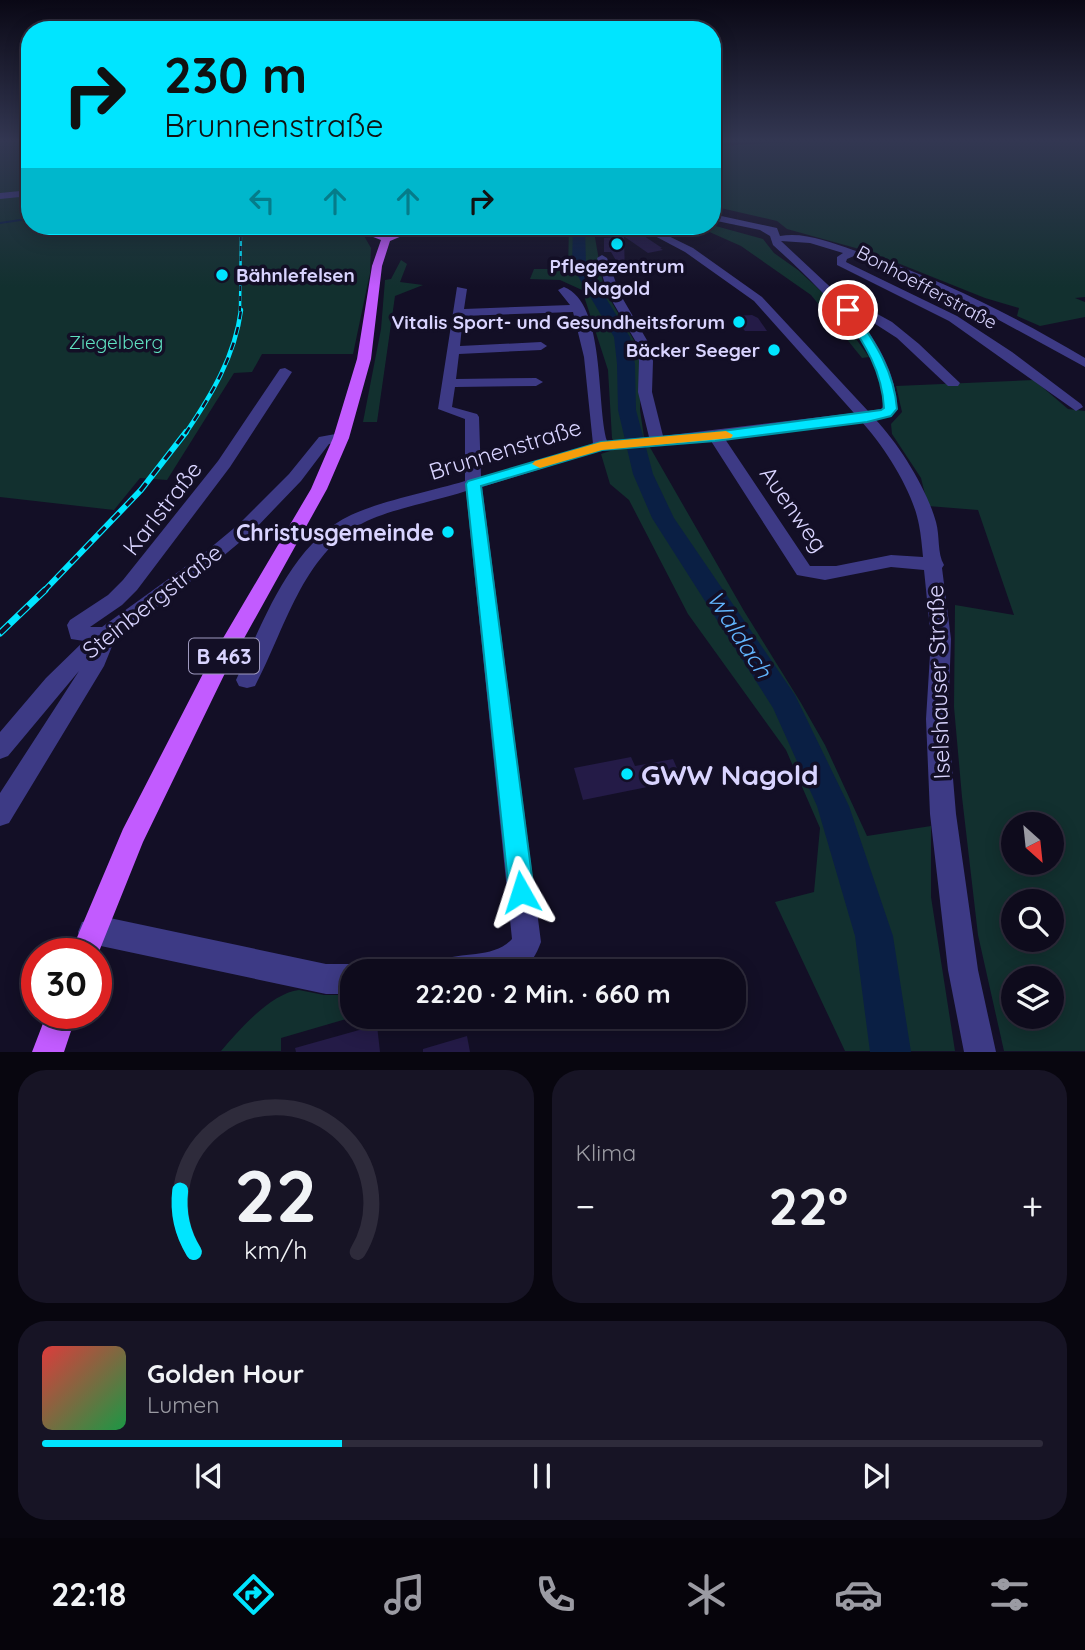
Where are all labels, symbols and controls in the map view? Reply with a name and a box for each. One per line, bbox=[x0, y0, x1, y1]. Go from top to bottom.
text: 230 m bbox=[164, 44, 307, 105]
icon: right bbox=[49, 49, 140, 140]
text: Brunnenstraße bbox=[164, 105, 384, 145]
icon: left bbox=[243, 182, 281, 220]
icon: ahead bbox=[316, 182, 354, 220]
icon: ahead bbox=[389, 182, 427, 220]
icon: right bbox=[462, 182, 500, 220]
marker: Pflegezentrum Nagold bbox=[609, 236, 625, 252]
street label: Bonhoefferstraße bbox=[853, 240, 1001, 334]
place label: Pflegezentrum Nagold bbox=[549, 254, 685, 300]
place label: Bähnlefelsen bbox=[236, 263, 355, 287]
marker: Bähnlefelsen bbox=[214, 267, 230, 283]
pin bbox=[818, 280, 878, 340]
icon: arrive bbox=[829, 291, 867, 329]
place label: Vitalis Sport- und Gesundheitsforum bbox=[391, 310, 725, 334]
marker: Vitalis Sport- und Gesundheitsforum bbox=[731, 314, 747, 330]
park label: Ziegelberg bbox=[69, 330, 163, 354]
place label: Bäcker Seeger bbox=[626, 338, 760, 362]
marker: Bäcker Seeger bbox=[766, 342, 782, 358]
street label: Brunnenstraße bbox=[425, 412, 585, 486]
street label: Karlstraße bbox=[116, 455, 208, 561]
street label: Auenweg bbox=[754, 460, 834, 558]
place label: Christusgemeinde bbox=[236, 518, 434, 547]
marker: Christusgemeinde bbox=[440, 524, 456, 540]
street label: Steinbergstraße bbox=[76, 537, 228, 665]
street label: Iselshauser Straße bbox=[920, 584, 956, 780]
water label: Waldach bbox=[701, 585, 779, 684]
road number: B 463 bbox=[189, 638, 259, 674]
place label: GWW Nagold bbox=[641, 757, 819, 792]
marker: GWW Nagold bbox=[619, 766, 635, 782]
north arrow bbox=[1001, 812, 1064, 875]
map controls bbox=[1001, 812, 1064, 1029]
position arrow bbox=[484, 855, 558, 929]
button: search bbox=[1001, 889, 1064, 952]
speed limit sign: 30 bbox=[21, 938, 112, 1029]
button: layers bbox=[1001, 966, 1064, 1029]
text: 22:20 · 2 Min. · 660 m bbox=[415, 977, 671, 1010]
text: Klima bbox=[576, 1138, 636, 1167]
text: 22 bbox=[234, 1150, 317, 1241]
text: 22° bbox=[769, 1173, 848, 1238]
text: − bbox=[576, 1182, 595, 1230]
text: + bbox=[1022, 1182, 1043, 1230]
text: km/h bbox=[244, 1234, 307, 1265]
text: Golden Hour bbox=[147, 1357, 304, 1390]
text: Lumen bbox=[147, 1390, 220, 1419]
icon: previous bbox=[190, 1457, 228, 1495]
icon: pause bbox=[523, 1457, 561, 1495]
icon: next bbox=[857, 1457, 895, 1495]
icon: directions bbox=[229, 1570, 278, 1619]
icon: music bbox=[380, 1570, 429, 1619]
icon: phone bbox=[531, 1570, 580, 1619]
icon: climate bbox=[682, 1570, 731, 1619]
icon: car bbox=[834, 1570, 883, 1619]
icon: filters bbox=[985, 1570, 1034, 1619]
text: 22:18 bbox=[51, 1574, 126, 1614]

